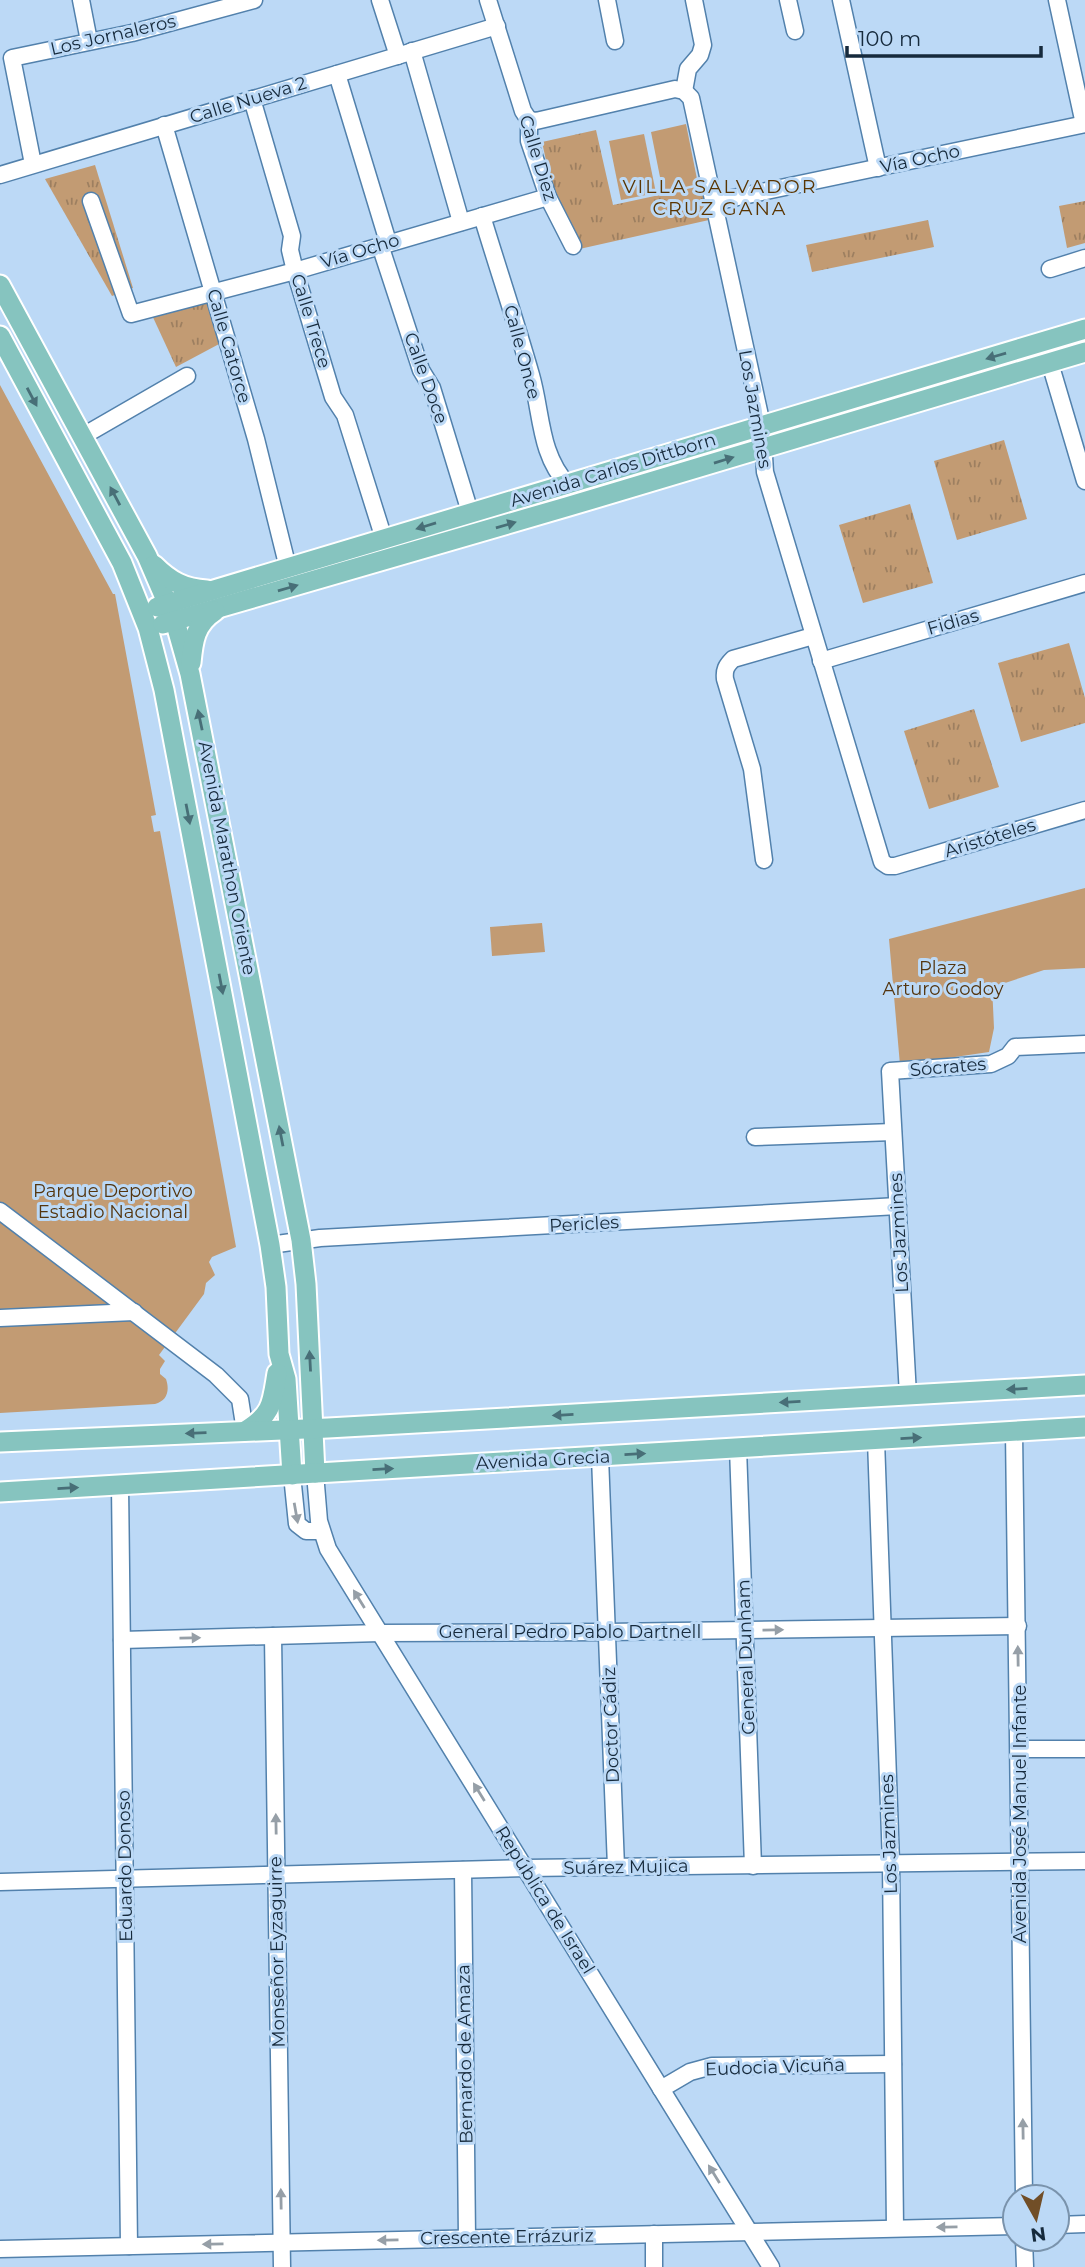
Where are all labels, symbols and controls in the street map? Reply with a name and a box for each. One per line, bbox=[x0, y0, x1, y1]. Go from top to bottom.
street label: Los Jornaleros bbox=[48, 10, 178, 60]
scale bar bbox=[847, 14, 1041, 58]
text: 100 m bbox=[858, 26, 921, 51]
street label: Calle Nueva 2 bbox=[187, 72, 309, 128]
street label: Calle Diez bbox=[515, 113, 561, 203]
street label: Vía Ocho bbox=[878, 140, 962, 178]
district label: VILLA SALVADOR CRUZ GANA bbox=[623, 175, 817, 220]
street label: Vía Ocho bbox=[318, 229, 402, 273]
street label: Calle Trece bbox=[286, 271, 336, 371]
street label: Calle Catorce bbox=[202, 286, 256, 406]
street label: Calle Once bbox=[499, 302, 545, 402]
street label: Calle Doce bbox=[399, 329, 453, 427]
street label: Los Jazmines bbox=[734, 348, 776, 470]
one-way arrow bbox=[985, 351, 1006, 361]
one-way arrow bbox=[26, 387, 38, 406]
street label: Avenida Carlos Dittborn bbox=[507, 428, 719, 512]
one-way arrow bbox=[714, 454, 735, 464]
one-way arrow bbox=[109, 486, 120, 506]
one-way arrow bbox=[496, 519, 517, 529]
one-way arrow bbox=[415, 521, 436, 532]
one-way arrow bbox=[278, 583, 299, 593]
street label: Fidias bbox=[925, 604, 982, 640]
one-way arrow bbox=[194, 709, 205, 731]
street label: Avenida Marathon Oriente bbox=[194, 739, 261, 977]
one-way arrow bbox=[183, 803, 194, 825]
street label: Aristóteles bbox=[942, 814, 1038, 862]
park label: Plaza Arturo Godoy bbox=[883, 957, 1004, 1000]
one-way arrow bbox=[216, 973, 227, 995]
street label: Sócrates bbox=[909, 1053, 987, 1081]
one-way arrow bbox=[276, 1125, 287, 1147]
street label: Los Jazmines bbox=[885, 1172, 913, 1293]
park label: Parque Deportivo Estadio Nacional bbox=[33, 1180, 193, 1223]
street label: Pericles bbox=[548, 1211, 620, 1237]
one-way arrow bbox=[304, 1350, 315, 1372]
one-way arrow bbox=[1006, 1384, 1028, 1395]
one-way arrow bbox=[779, 1397, 801, 1408]
one-way arrow bbox=[551, 1410, 573, 1421]
one-way arrow bbox=[185, 1427, 207, 1439]
one-way arrow bbox=[900, 1432, 922, 1443]
street label: Avenida Grecia bbox=[475, 1445, 611, 1475]
one-way arrow bbox=[624, 1449, 646, 1460]
one-way arrow bbox=[373, 1463, 395, 1474]
one-way arrow bbox=[57, 1482, 79, 1493]
one-way arrow bbox=[291, 1502, 302, 1524]
street label: General Dunham bbox=[732, 1579, 760, 1735]
one-way arrow bbox=[353, 1589, 366, 1608]
street label: General Pedro Pablo Dartnell bbox=[439, 1621, 701, 1643]
one-way arrow bbox=[763, 1624, 785, 1636]
one-way arrow bbox=[179, 1632, 201, 1644]
one-way arrow bbox=[1013, 1645, 1024, 1667]
street label: Doctor Cádiz bbox=[598, 1667, 624, 1783]
street label: Avenida José Manuel Infante bbox=[1009, 1685, 1031, 1943]
street label: Los Jazmines bbox=[876, 1774, 902, 1894]
one-way arrow bbox=[472, 1783, 485, 1802]
street label: Eduardo Donoso bbox=[113, 1790, 137, 1942]
one-way arrow bbox=[270, 1813, 282, 1835]
street label: República de Israel bbox=[491, 1822, 599, 1978]
street label: Suárez Mujica bbox=[563, 1855, 689, 1879]
street label: Monseñor Eyzaguirre bbox=[264, 1856, 290, 2048]
street label: Bernardo de Amaza bbox=[452, 1964, 478, 2144]
street label: Eudocia Vicuña bbox=[705, 2054, 845, 2080]
one-way arrow bbox=[1017, 2118, 1029, 2140]
one-way arrow bbox=[707, 2164, 720, 2183]
north arrow bbox=[1001, 2183, 1071, 2253]
one-way arrow bbox=[275, 2188, 286, 2210]
one-way arrow bbox=[936, 2222, 958, 2233]
text: N bbox=[1029, 2222, 1048, 2247]
street label: Crescente Errázuriz bbox=[420, 2224, 594, 2250]
one-way arrow bbox=[376, 2235, 398, 2246]
one-way arrow bbox=[202, 2239, 224, 2250]

